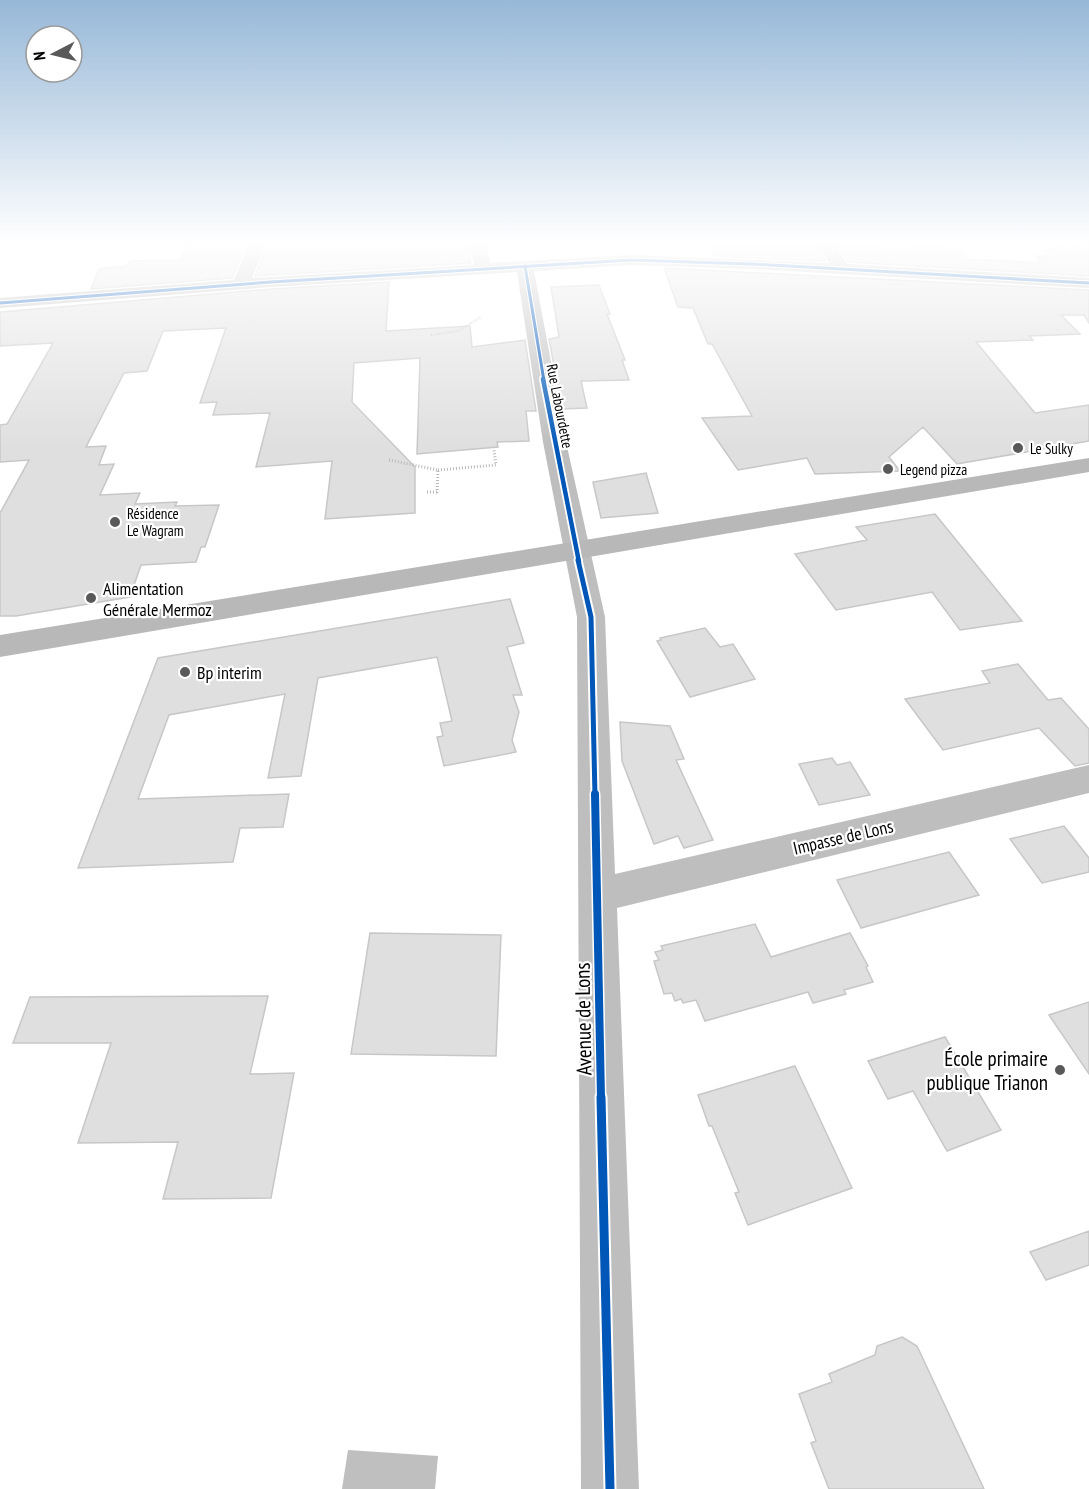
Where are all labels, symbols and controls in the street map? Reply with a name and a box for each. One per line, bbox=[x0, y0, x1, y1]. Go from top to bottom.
north arrow bbox=[24, 24, 84, 84]
text: N bbox=[29, 50, 50, 61]
street label: Rue Labourdette bbox=[542, 362, 578, 450]
place label: Le Sulky bbox=[1030, 439, 1073, 458]
marker: Le Sulky bbox=[1011, 441, 1025, 455]
place label: Legend pizza bbox=[900, 460, 967, 479]
marker: Legend pizza bbox=[881, 462, 895, 476]
place label: Résidence Le Wagram bbox=[127, 504, 184, 540]
marker: Résidence Le Wagram bbox=[108, 515, 122, 529]
place label: Alimentation Générale Mermoz bbox=[103, 577, 212, 621]
marker: Alimentation Générale Mermoz bbox=[84, 591, 98, 605]
place label: Bp interim bbox=[197, 661, 262, 684]
marker: Bp interim bbox=[178, 665, 192, 679]
street label: Impasse de Lons bbox=[791, 814, 895, 860]
street label: Avenue de Lons bbox=[569, 962, 597, 1076]
place label: École primaire publique Trianon bbox=[927, 1045, 1048, 1096]
marker: École primaire publique Trianon bbox=[1053, 1063, 1067, 1077]

